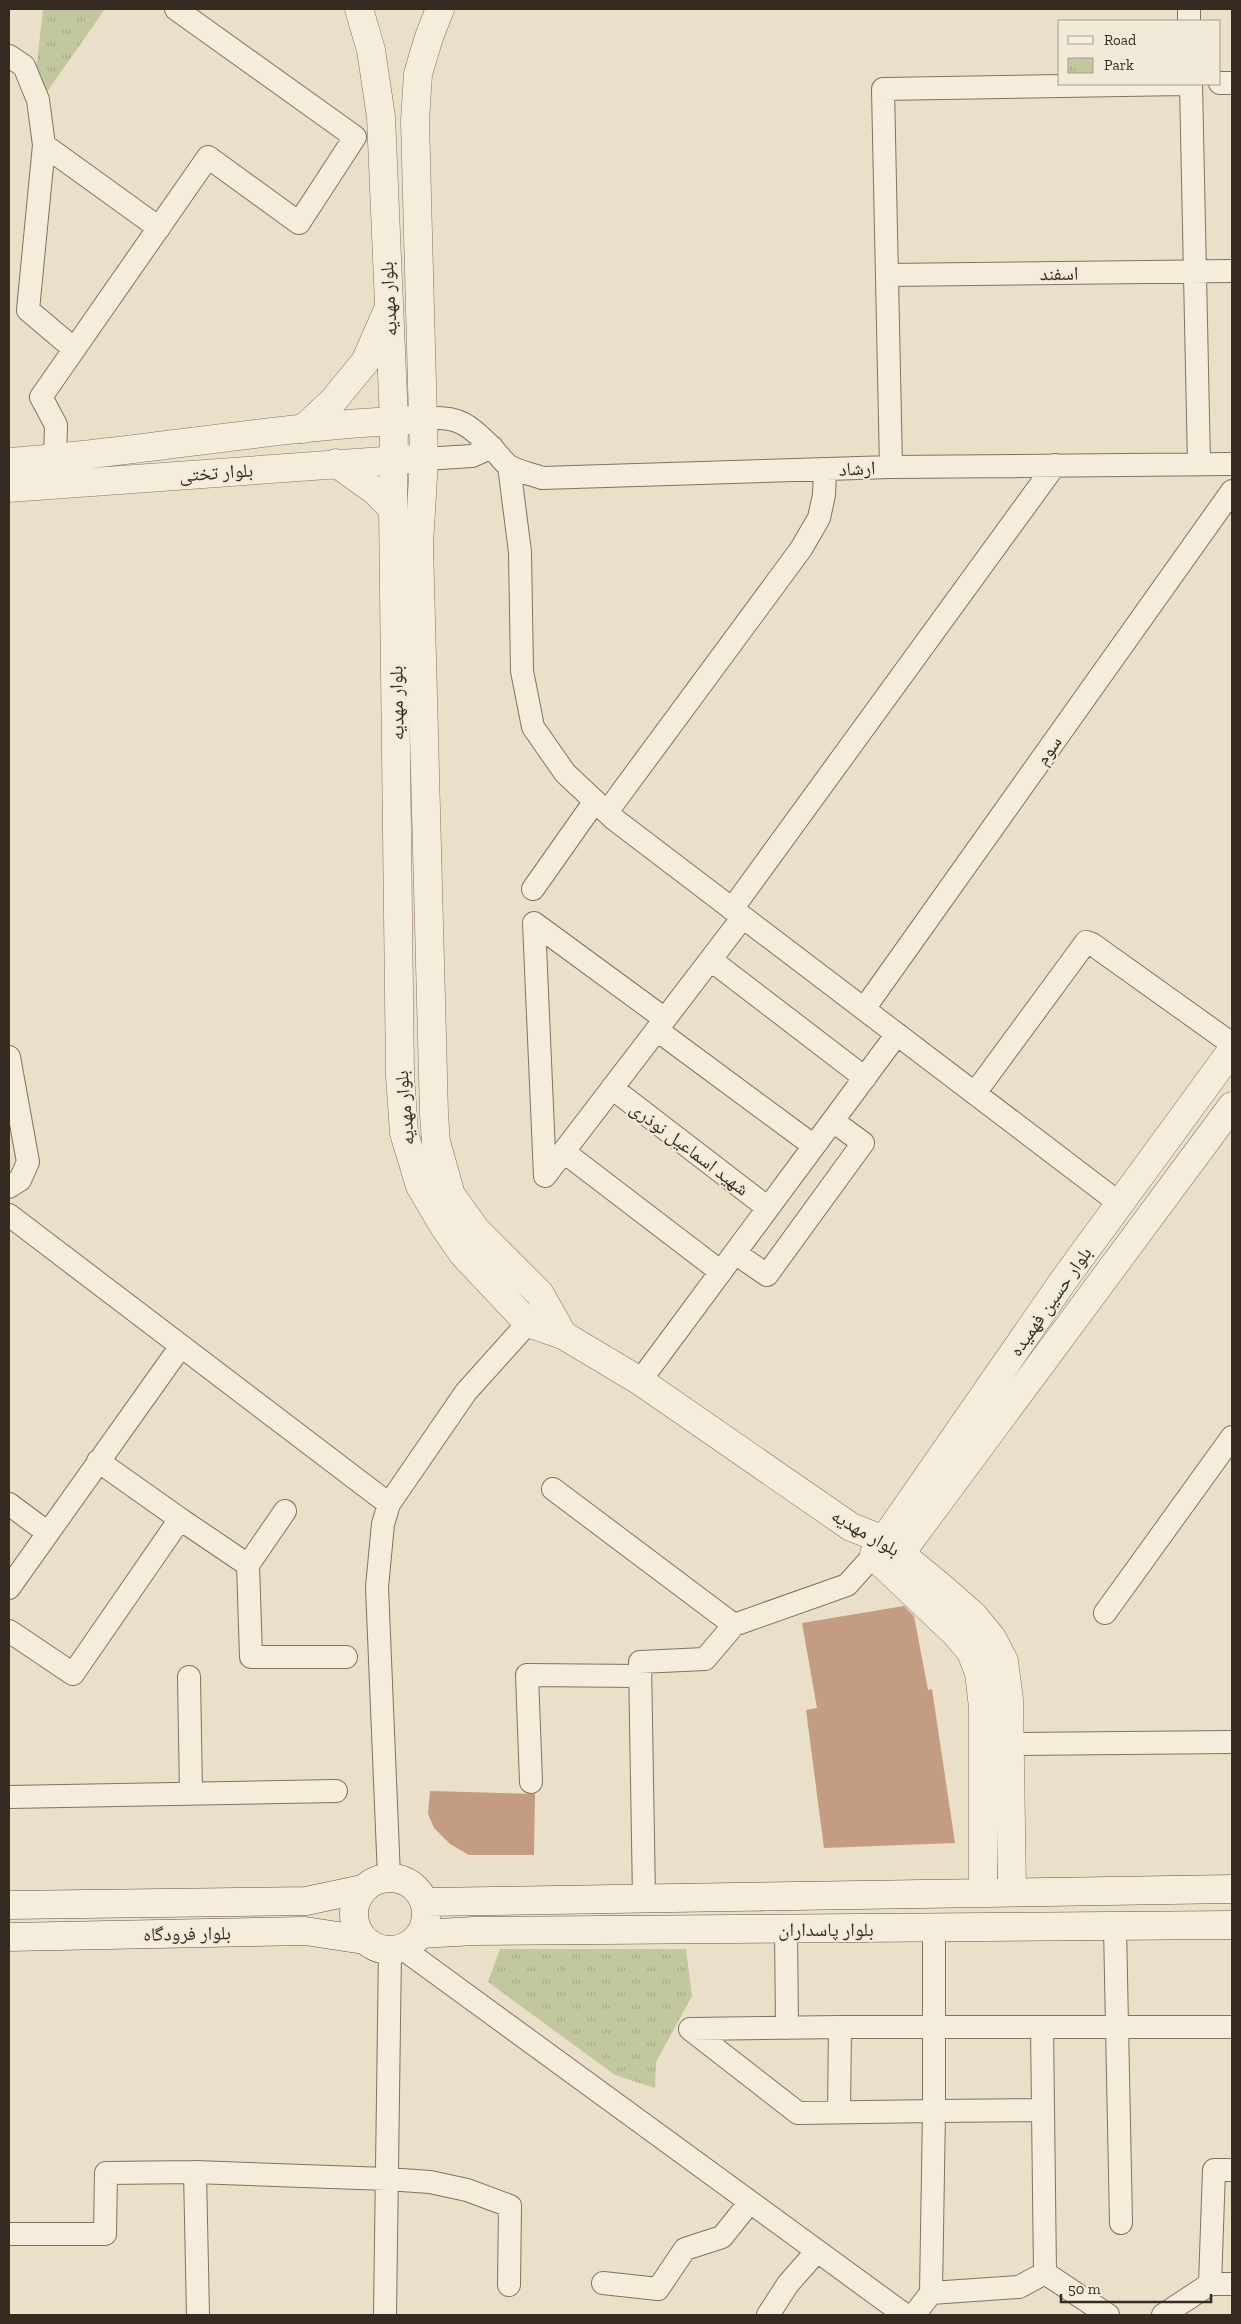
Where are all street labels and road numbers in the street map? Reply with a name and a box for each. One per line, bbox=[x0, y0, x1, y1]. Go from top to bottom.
street label: بلوار مهدیه bbox=[375, 261, 402, 337]
street label: اسفند bbox=[1039, 262, 1079, 285]
street label: ارشاد bbox=[838, 456, 876, 481]
street label: بلوار تختی bbox=[178, 458, 254, 487]
street label: بلوار مهدیه bbox=[384, 665, 409, 741]
street label: سوم bbox=[1030, 731, 1068, 771]
street label: بلوار مهدیه bbox=[390, 1070, 419, 1146]
street label: شهید اسماعیل نوذری bbox=[626, 1096, 754, 1201]
street label: بلوار حسین فهمیده bbox=[1004, 1242, 1097, 1361]
street label: بلوار مهدیه bbox=[828, 1504, 904, 1561]
street label: بلوار پاسداران bbox=[778, 1918, 874, 1941]
street label: بلوار فرودگاه bbox=[143, 1921, 231, 1946]

